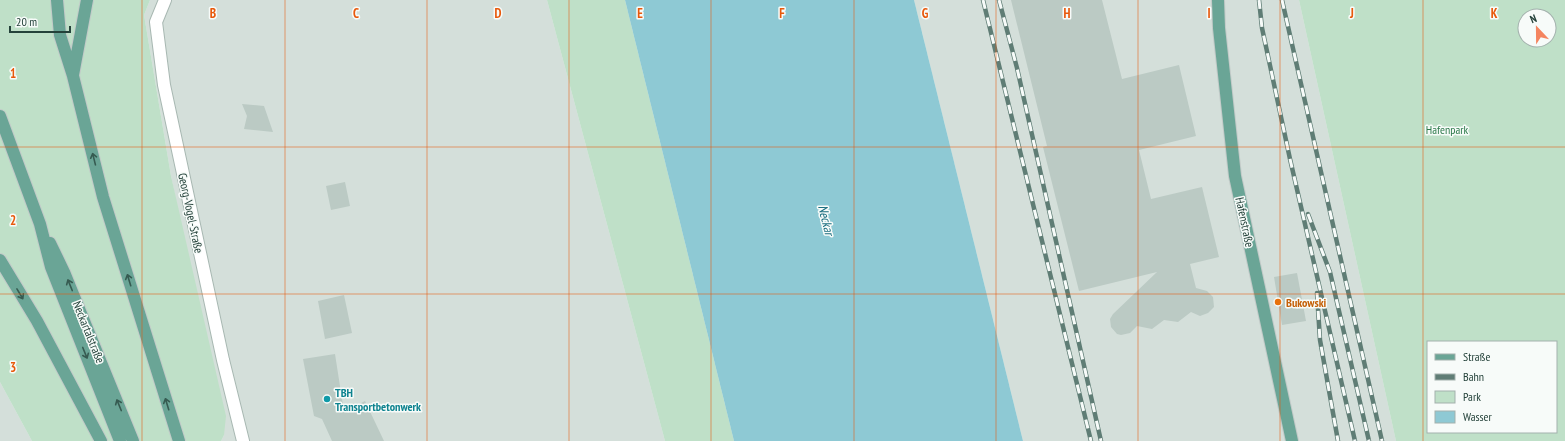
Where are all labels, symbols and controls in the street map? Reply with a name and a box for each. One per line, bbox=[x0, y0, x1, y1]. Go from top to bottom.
text: B bbox=[210, 5, 216, 22]
text: C bbox=[353, 5, 359, 22]
text: D bbox=[495, 5, 502, 22]
text: E bbox=[637, 5, 643, 22]
text: F bbox=[779, 5, 785, 22]
text: G bbox=[922, 5, 929, 22]
text: H bbox=[1064, 5, 1071, 22]
text: I bbox=[1207, 5, 1211, 22]
text: J bbox=[1349, 5, 1354, 22]
text: K bbox=[1491, 5, 1498, 22]
scale bar bbox=[10, 8, 70, 34]
north arrow bbox=[1517, 8, 1557, 48]
text: N bbox=[1528, 11, 1539, 26]
text: 20 m bbox=[16, 14, 37, 29]
text: 1 bbox=[10, 65, 16, 82]
park label: Hafenpark bbox=[1426, 122, 1469, 137]
one-way arrow bbox=[89, 153, 97, 166]
street label: Georg-Vogel-Straße bbox=[175, 171, 207, 255]
street label: Hafenstraße bbox=[1232, 196, 1258, 248]
water label: Neckar bbox=[814, 203, 839, 239]
text: 2 bbox=[10, 212, 16, 229]
one-way arrow bbox=[125, 273, 132, 286]
one-way arrow bbox=[65, 279, 73, 291]
one-way arrow bbox=[17, 288, 25, 300]
place label: Bukowski bbox=[1286, 295, 1327, 310]
marker: Bukowski bbox=[1273, 297, 1283, 307]
street label: Neckartalstraße bbox=[70, 299, 108, 365]
legend bbox=[1427, 341, 1557, 433]
one-way arrow bbox=[82, 347, 90, 359]
text: Straße bbox=[1463, 349, 1490, 364]
text: 3 bbox=[10, 359, 16, 376]
text: Bahn bbox=[1463, 369, 1484, 384]
place label: TBH Transportbetonwerk bbox=[335, 385, 421, 414]
text: Park bbox=[1463, 389, 1481, 404]
marker: TBH Transportbetonwerk bbox=[322, 394, 332, 404]
one-way arrow bbox=[163, 397, 170, 410]
one-way arrow bbox=[114, 399, 122, 411]
text: Wasser bbox=[1463, 409, 1493, 424]

